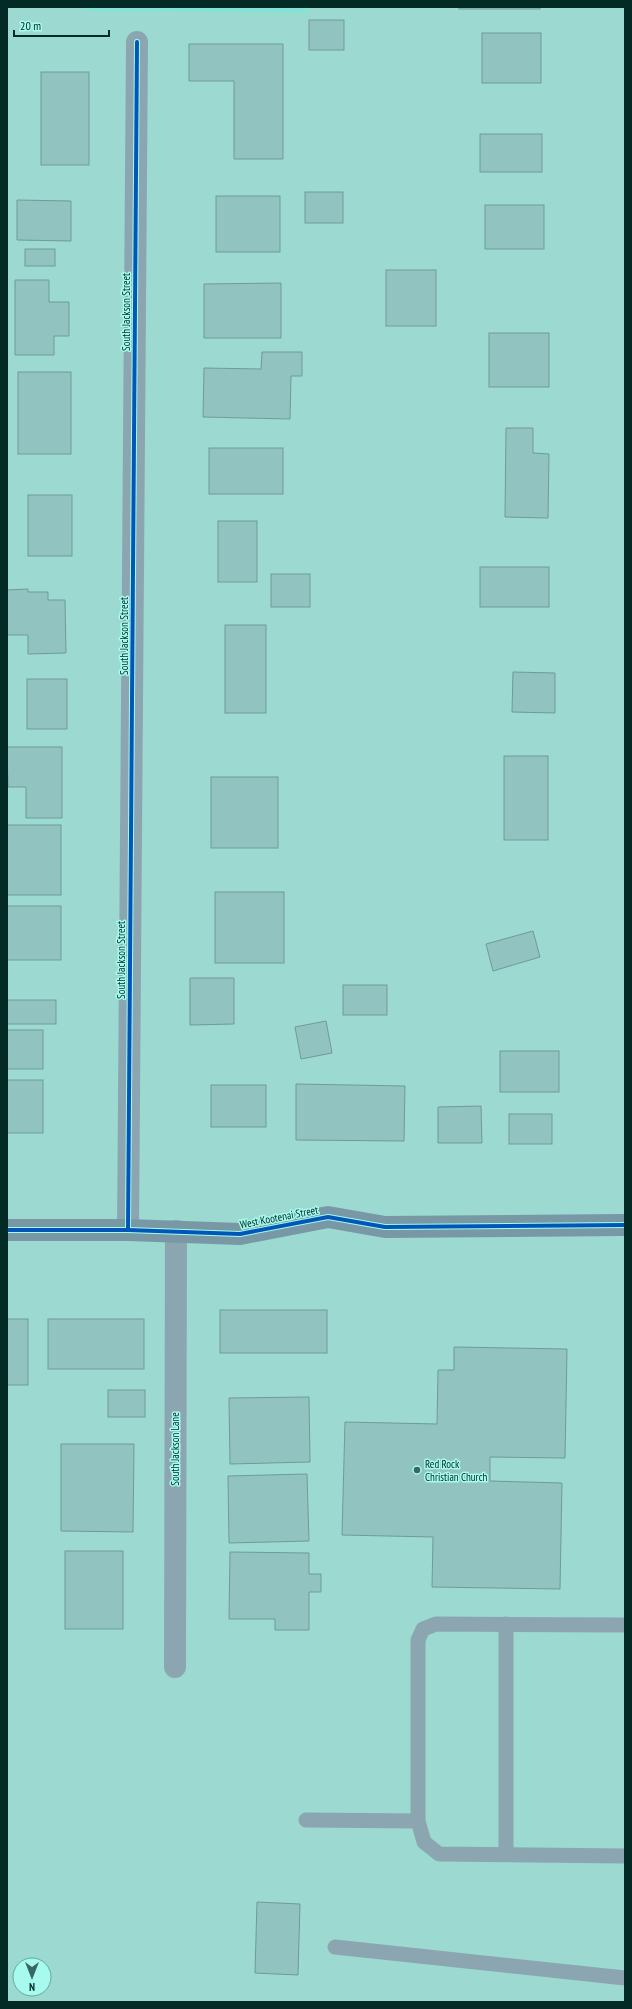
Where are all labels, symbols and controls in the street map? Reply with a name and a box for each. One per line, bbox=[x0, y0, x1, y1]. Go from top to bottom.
scale bar bbox=[14, 12, 109, 38]
text: 20 m bbox=[20, 18, 41, 33]
street label: South Jackson Street bbox=[119, 273, 133, 351]
street label: South Jackson Street bbox=[117, 597, 131, 675]
street label: South Jackson Street bbox=[114, 921, 128, 999]
street label: West Kootenai Street bbox=[239, 1203, 319, 1231]
street label: South Jackson Lane bbox=[168, 1412, 182, 1486]
place label: Red Rock Christian Church bbox=[425, 1457, 488, 1484]
marker: Red Rock Christian Church bbox=[412, 1465, 422, 1475]
north arrow bbox=[12, 1957, 52, 1997]
text: N bbox=[29, 1980, 35, 1994]

